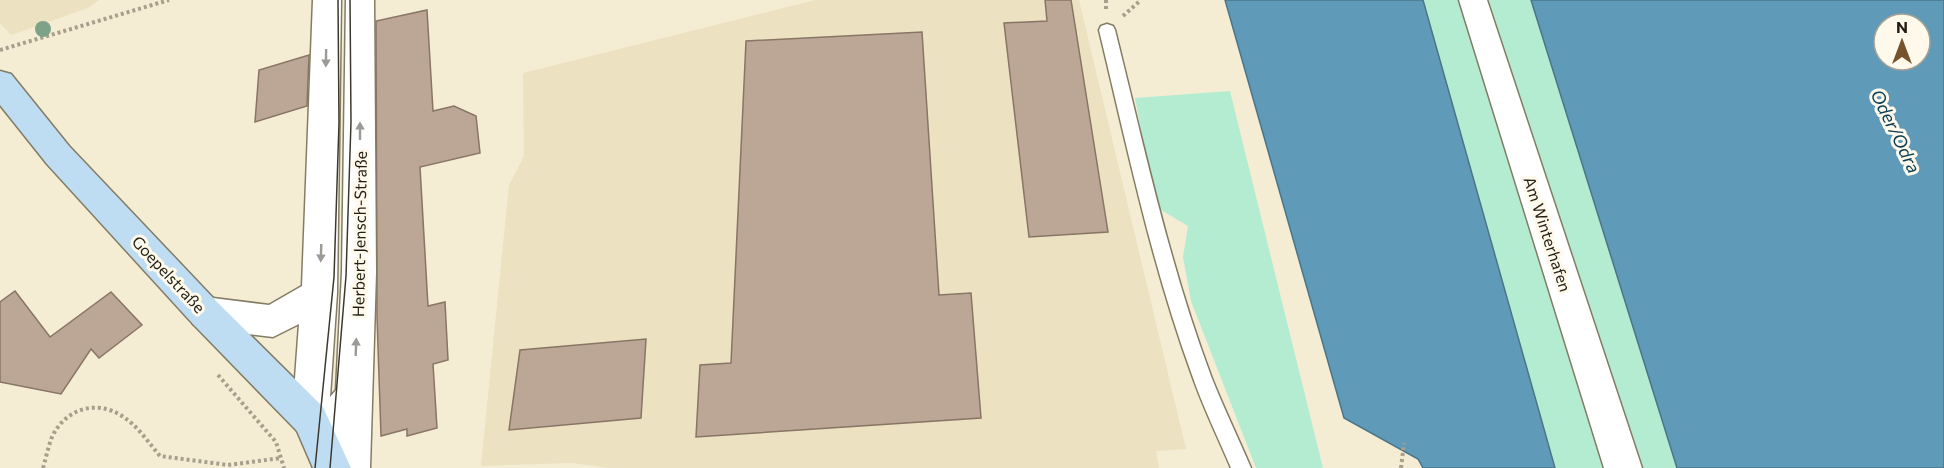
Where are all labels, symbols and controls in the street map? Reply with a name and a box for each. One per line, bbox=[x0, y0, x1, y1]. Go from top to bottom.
north arrow bbox=[1872, 12, 1932, 72]
text: N bbox=[1896, 17, 1908, 36]
one-way arrow bbox=[321, 49, 331, 68]
water label: Oder/Odra bbox=[1866, 86, 1926, 176]
one-way arrow bbox=[355, 121, 365, 140]
street label: Herbert-Jensch-Straße bbox=[348, 151, 370, 317]
street label: Am Winterhafen bbox=[1520, 174, 1576, 294]
street label: Goepelstraße bbox=[129, 232, 209, 316]
one-way arrow bbox=[316, 244, 326, 263]
one-way arrow bbox=[352, 337, 361, 356]

